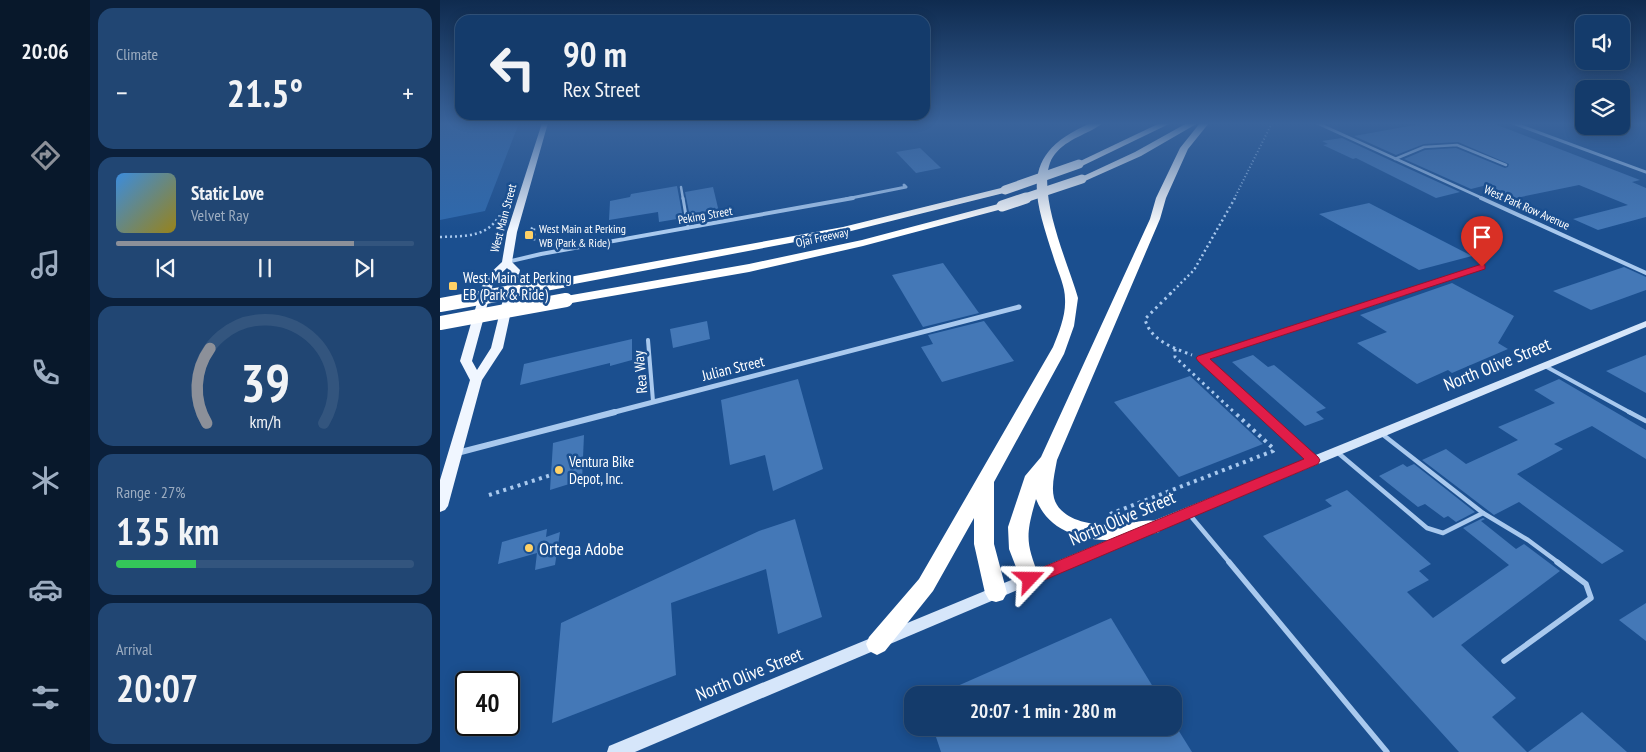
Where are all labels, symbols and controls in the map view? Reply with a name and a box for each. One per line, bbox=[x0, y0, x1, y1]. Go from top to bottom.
map controls bbox=[1575, 15, 1630, 135]
button: sound bbox=[1575, 15, 1630, 70]
text: 90 m bbox=[563, 31, 627, 77]
icon: left bbox=[480, 35, 545, 100]
text: 20:06 bbox=[21, 37, 69, 65]
text: Climate bbox=[116, 44, 158, 64]
text: 21.5° bbox=[227, 68, 303, 117]
text: − bbox=[116, 74, 128, 111]
text: + bbox=[402, 74, 414, 111]
text: Rex Street bbox=[563, 75, 640, 103]
button: layers bbox=[1575, 80, 1630, 135]
icon: directions bbox=[28, 138, 63, 173]
text: Static Love bbox=[191, 181, 264, 205]
street label: West Main Street bbox=[487, 181, 520, 254]
street label: West Park Row Avenue bbox=[1482, 181, 1572, 233]
street label: Peking Street bbox=[677, 203, 734, 227]
text: Velvet Ray bbox=[191, 205, 249, 225]
pin bbox=[1461, 216, 1503, 267]
place label: West Main at Perking WB (Park & Ride) bbox=[539, 221, 626, 250]
icon: arrive bbox=[1468, 223, 1496, 251]
street label: Ojai Freeway bbox=[794, 224, 850, 250]
marker: West Main at Perking WB (Park & Ride) bbox=[523, 229, 535, 241]
icon: music bbox=[28, 247, 63, 282]
icon: previous bbox=[152, 254, 180, 282]
icon: pause bbox=[251, 254, 279, 282]
icon: next bbox=[350, 254, 378, 282]
place label: West Main at Perking EB (Park & Ride) bbox=[463, 268, 572, 304]
marker: West Main at Perking EB (Park & Ride) bbox=[447, 280, 459, 292]
street label: North Olive Street bbox=[1440, 332, 1554, 396]
text: 39 bbox=[240, 349, 290, 416]
street label: Rea Way bbox=[629, 349, 651, 394]
street label: Julian Street bbox=[699, 351, 766, 385]
icon: phone bbox=[28, 355, 63, 390]
text: km/h bbox=[249, 410, 281, 433]
place label: Ventura Bike Depot, Inc. bbox=[568, 452, 634, 488]
icon: climate bbox=[28, 463, 63, 498]
marker: Ventura Bike Depot, Inc. bbox=[553, 464, 565, 476]
text: Range · 27% bbox=[116, 482, 185, 502]
street label: North Olive Street bbox=[1065, 485, 1179, 551]
text: 135 km bbox=[116, 506, 219, 555]
place label: Ortega Adobe bbox=[539, 537, 624, 560]
marker: Ortega Adobe bbox=[523, 542, 535, 554]
position arrow bbox=[1003, 552, 1055, 604]
icon: car bbox=[28, 572, 63, 607]
text: Arrival bbox=[116, 639, 152, 659]
street label: North Olive Street bbox=[692, 642, 806, 706]
text: 20:07 bbox=[116, 663, 198, 712]
speed limit sign: 40 bbox=[455, 671, 520, 736]
icon: filters bbox=[28, 680, 63, 715]
text: 20:07 · 1 min · 280 m bbox=[970, 699, 1116, 723]

